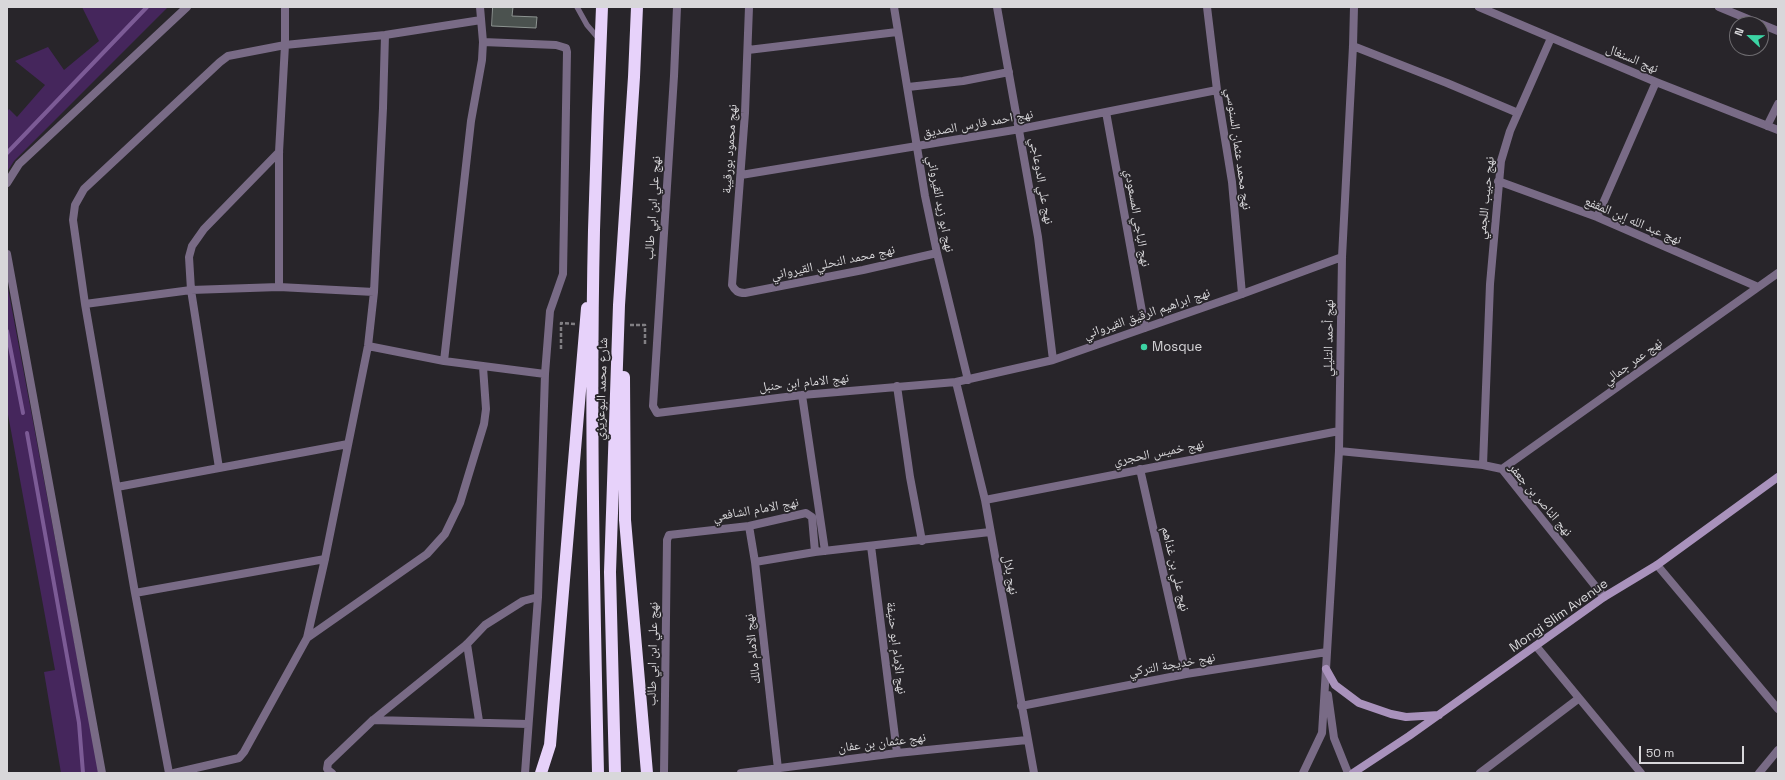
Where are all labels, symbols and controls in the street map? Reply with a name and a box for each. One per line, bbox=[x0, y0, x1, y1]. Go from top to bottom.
north arrow bbox=[1729, 16, 1769, 56]
text: N bbox=[1731, 26, 1747, 38]
street label: نهج السنغال bbox=[1604, 41, 1660, 77]
street label: نهج محمد عثمان السنوسي bbox=[1222, 87, 1254, 211]
street label: نهج محمود بورقيبة bbox=[719, 104, 741, 194]
street label: نهج احمد فارس الصديق bbox=[922, 107, 1034, 141]
street label: نهج علي الدوعاجي bbox=[1026, 136, 1056, 226]
street label: نهج ابو زيد القيرواني bbox=[923, 154, 957, 254]
street label: نهج علي ابن ابي طالب bbox=[642, 155, 664, 261]
street label: نهج حبيب اللجمي bbox=[1474, 156, 1498, 240]
street label: نهج الباجي المسعودي bbox=[1121, 168, 1153, 268]
street label: نهج عبد الله إبن المقفع bbox=[1582, 194, 1684, 248]
street label: نهج محمد النحلي القيرواني bbox=[770, 242, 896, 284]
street label: نهج ابراهيم الرقيق القيرواني bbox=[1082, 285, 1212, 343]
street label: نهج أحمد التليلي bbox=[1321, 299, 1337, 377]
street label: نهج عمر جمالي bbox=[1600, 335, 1666, 389]
street label: شارع محمد البوعزيزي bbox=[592, 337, 612, 441]
place label: Mosque bbox=[1152, 339, 1202, 355]
marker: Mosque bbox=[1139, 342, 1149, 352]
street label: نهج الامام ابن حنبل bbox=[758, 371, 850, 395]
street label: نهج خميس الحجري bbox=[1112, 437, 1206, 469]
street label: نهج الناصر بن جعفر bbox=[1505, 460, 1575, 540]
street label: نهج الامام الشافعي bbox=[712, 495, 800, 525]
street label: نهج علي بن غذاهم bbox=[1158, 525, 1192, 613]
street label: نهج بلال bbox=[999, 554, 1021, 596]
street label: Mongi Slim Avenue bbox=[1507, 576, 1611, 656]
street label: نهج الإمام ابو حنيفة bbox=[883, 601, 909, 695]
street label: نهج علي ابن ابي طالب bbox=[644, 602, 662, 706]
street label: نهج الامام مالك bbox=[742, 613, 764, 685]
street label: نهج خديجة التركي bbox=[1128, 650, 1216, 680]
street label: نهج عثمان بن عفان bbox=[837, 730, 927, 756]
scale bar bbox=[1641, 738, 1746, 764]
text: 50 m bbox=[1646, 745, 1674, 761]

